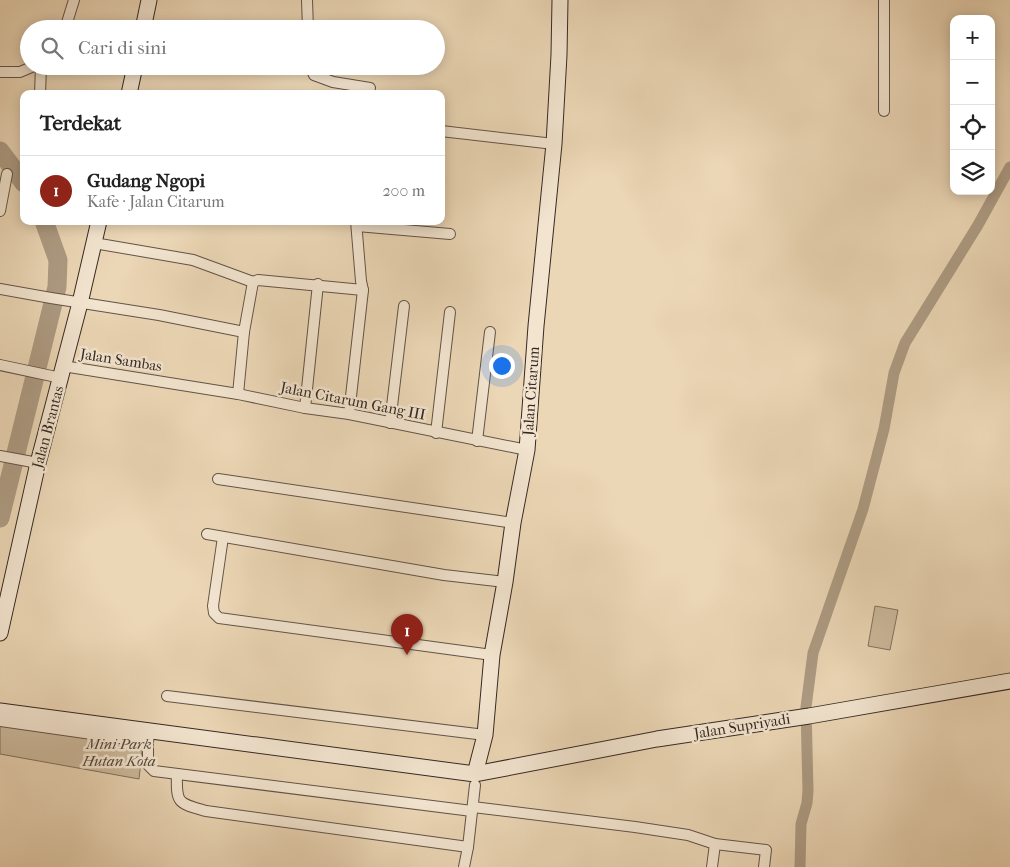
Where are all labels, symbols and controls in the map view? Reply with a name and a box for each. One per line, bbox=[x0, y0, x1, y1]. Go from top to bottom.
map controls bbox=[950, 15, 995, 195]
button: + bbox=[950, 15, 995, 60]
search box bbox=[20, 20, 445, 75]
icon: search bbox=[38, 34, 66, 62]
text: Cari di sini bbox=[78, 37, 167, 59]
button: − bbox=[950, 60, 995, 105]
button: locate bbox=[950, 105, 995, 150]
text: Terdekat bbox=[40, 111, 121, 135]
button: layers bbox=[950, 150, 995, 195]
text: Gudang Ngopi bbox=[87, 170, 205, 192]
text: 1 bbox=[53, 181, 59, 200]
text: 200 m bbox=[382, 181, 425, 200]
text: Kafe · Jalan Citarum bbox=[87, 192, 225, 211]
street label: Jalan Sambas bbox=[78, 344, 164, 375]
street label: Jalan Citarum bbox=[519, 345, 543, 437]
your location bbox=[489, 353, 515, 379]
street label: Jalan Citarum Gang III bbox=[278, 378, 427, 424]
street label: Jalan Brantas bbox=[28, 383, 68, 471]
pin: 1 bbox=[391, 614, 423, 655]
street label: Jalan Supriyadi bbox=[692, 709, 792, 743]
park label: Mini Park Hutan Kota bbox=[81, 735, 156, 770]

